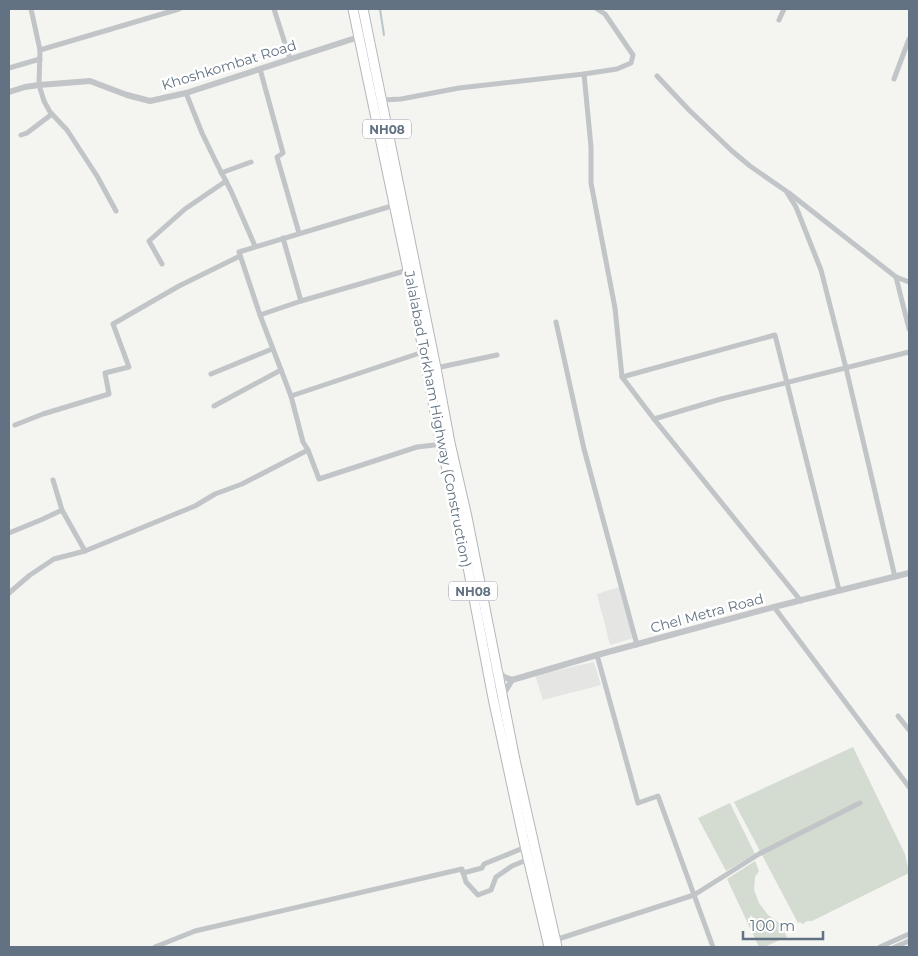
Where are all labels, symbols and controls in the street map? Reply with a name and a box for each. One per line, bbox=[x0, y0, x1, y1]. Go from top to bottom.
street label: Khoshkombat Road bbox=[159, 36, 299, 94]
road number: NH08 bbox=[363, 120, 411, 138]
street label: Jalalabad Torkham Highway (Construction) bbox=[400, 268, 476, 569]
road number: NH08 bbox=[449, 582, 497, 600]
street label: Chel Metra Road bbox=[648, 589, 766, 637]
scale bar bbox=[743, 908, 823, 940]
text: 100 m bbox=[750, 916, 795, 935]

